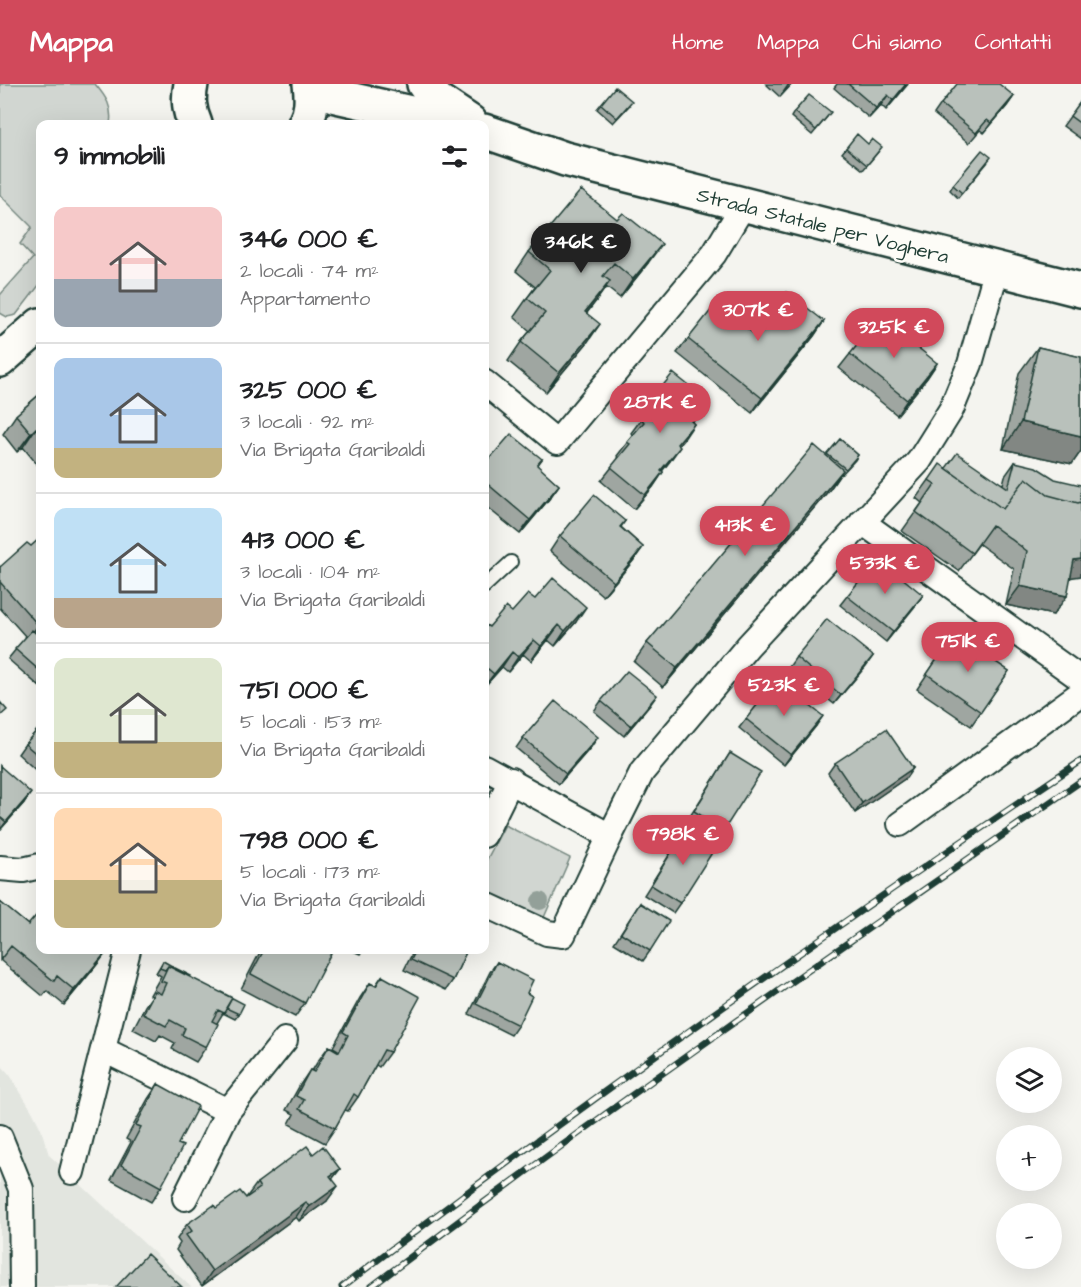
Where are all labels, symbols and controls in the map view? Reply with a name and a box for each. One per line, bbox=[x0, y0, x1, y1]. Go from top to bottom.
text: Mappa bbox=[30, 23, 113, 62]
text: Home bbox=[672, 28, 724, 57]
text: Mappa bbox=[757, 28, 819, 57]
text: Chi siamo bbox=[852, 28, 941, 57]
text: Contatti bbox=[974, 28, 1051, 57]
text: 9 immobili bbox=[54, 138, 165, 174]
icon: filters bbox=[438, 140, 471, 173]
street label: Strada Statale per Voghera bbox=[693, 181, 952, 272]
text: 346 000 € bbox=[240, 221, 378, 257]
pin: 346K € bbox=[532, 223, 630, 274]
text: 346K € bbox=[545, 228, 617, 256]
icon: home bbox=[102, 231, 174, 303]
text: 2 locali · 74 m² bbox=[240, 257, 379, 285]
text: Appartamento bbox=[240, 285, 370, 313]
pin: 307K € bbox=[709, 291, 807, 342]
text: 307K € bbox=[722, 296, 794, 324]
pin: 325K € bbox=[845, 308, 943, 359]
text: 325K € bbox=[858, 313, 930, 341]
text: 325 000 € bbox=[240, 372, 377, 408]
icon: home bbox=[102, 382, 174, 454]
pin: 287K € bbox=[611, 383, 709, 434]
text: 287K € bbox=[624, 388, 696, 416]
text: 3 locali · 92 m² bbox=[240, 408, 374, 436]
text: Via Brigata Garibaldi bbox=[240, 436, 425, 464]
pin: 413K € bbox=[696, 506, 794, 557]
text: 413K € bbox=[714, 511, 776, 539]
text: 413 000 € bbox=[240, 522, 365, 558]
icon: home bbox=[102, 532, 174, 604]
pin: 533K € bbox=[836, 544, 934, 595]
text: 533K € bbox=[850, 549, 920, 577]
text: 3 locali · 104 m² bbox=[240, 558, 380, 586]
text: Via Brigata Garibaldi bbox=[240, 586, 425, 614]
pin: 751K € bbox=[919, 622, 1017, 673]
text: 751K € bbox=[935, 627, 1001, 655]
pin: 523K € bbox=[735, 666, 833, 717]
text: 523K € bbox=[748, 671, 820, 699]
text: 751 000 € bbox=[240, 672, 368, 708]
icon: home bbox=[102, 682, 174, 754]
text: 5 locali · 153 m² bbox=[240, 708, 382, 736]
text: Via Brigata Garibaldi bbox=[240, 736, 425, 764]
pin: 798K € bbox=[634, 815, 732, 866]
text: 798K € bbox=[647, 820, 719, 848]
text: 798 000 € bbox=[240, 822, 378, 858]
icon: home bbox=[102, 832, 174, 904]
text: 5 locali · 173 m² bbox=[240, 858, 381, 886]
text: Via Brigata Garibaldi bbox=[240, 886, 425, 914]
map controls bbox=[996, 1047, 1062, 1269]
button: layers bbox=[996, 1047, 1062, 1113]
button: + bbox=[996, 1125, 1062, 1191]
button: − bbox=[996, 1203, 1062, 1269]

